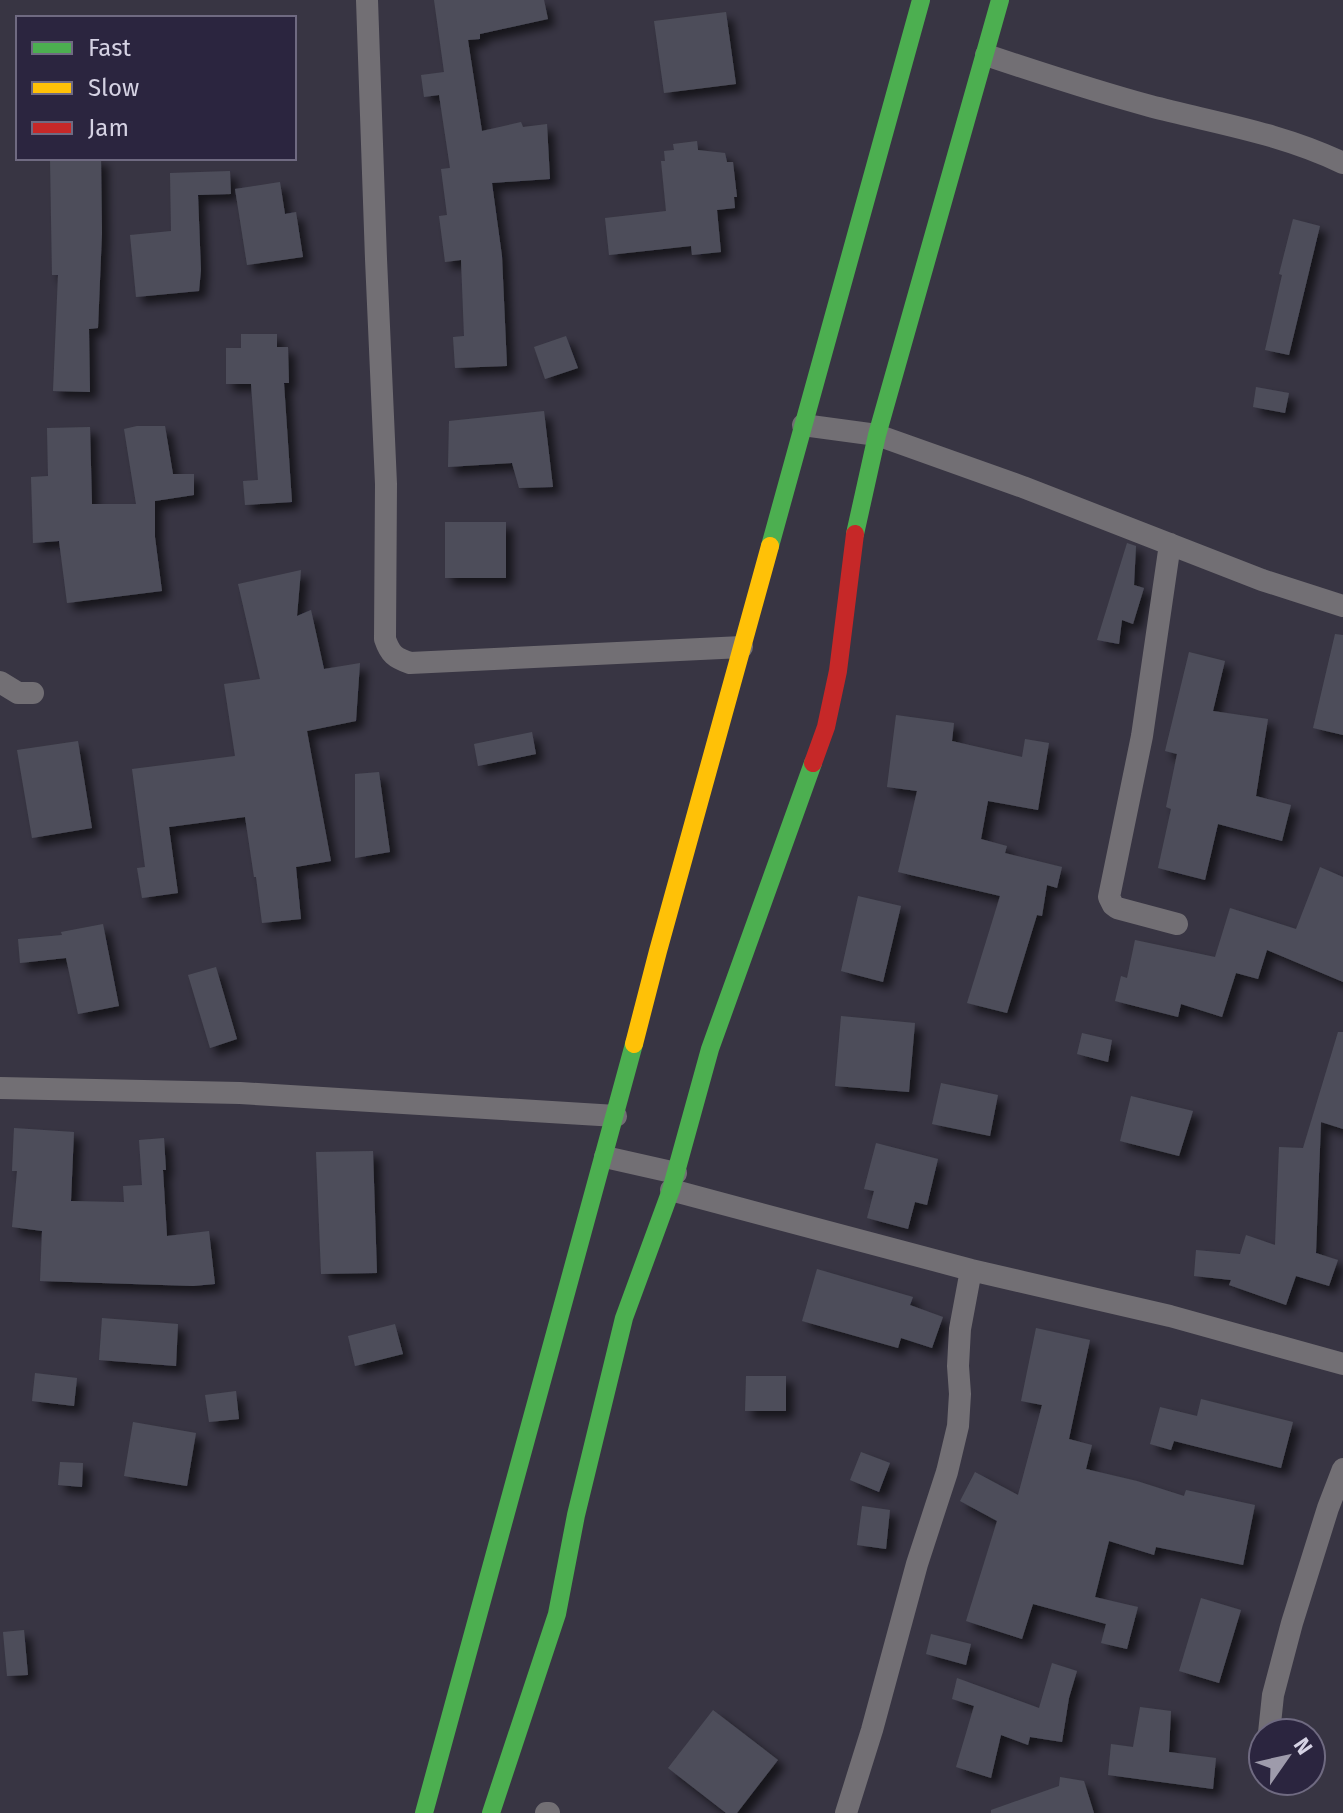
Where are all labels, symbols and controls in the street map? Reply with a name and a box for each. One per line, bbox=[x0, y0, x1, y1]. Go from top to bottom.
legend bbox=[16, 16, 296, 160]
text: Fast bbox=[88, 34, 131, 62]
text: Slow bbox=[88, 74, 139, 102]
text: Jam bbox=[88, 114, 129, 142]
north arrow bbox=[1247, 1717, 1327, 1797]
text: N bbox=[1288, 1732, 1318, 1760]

